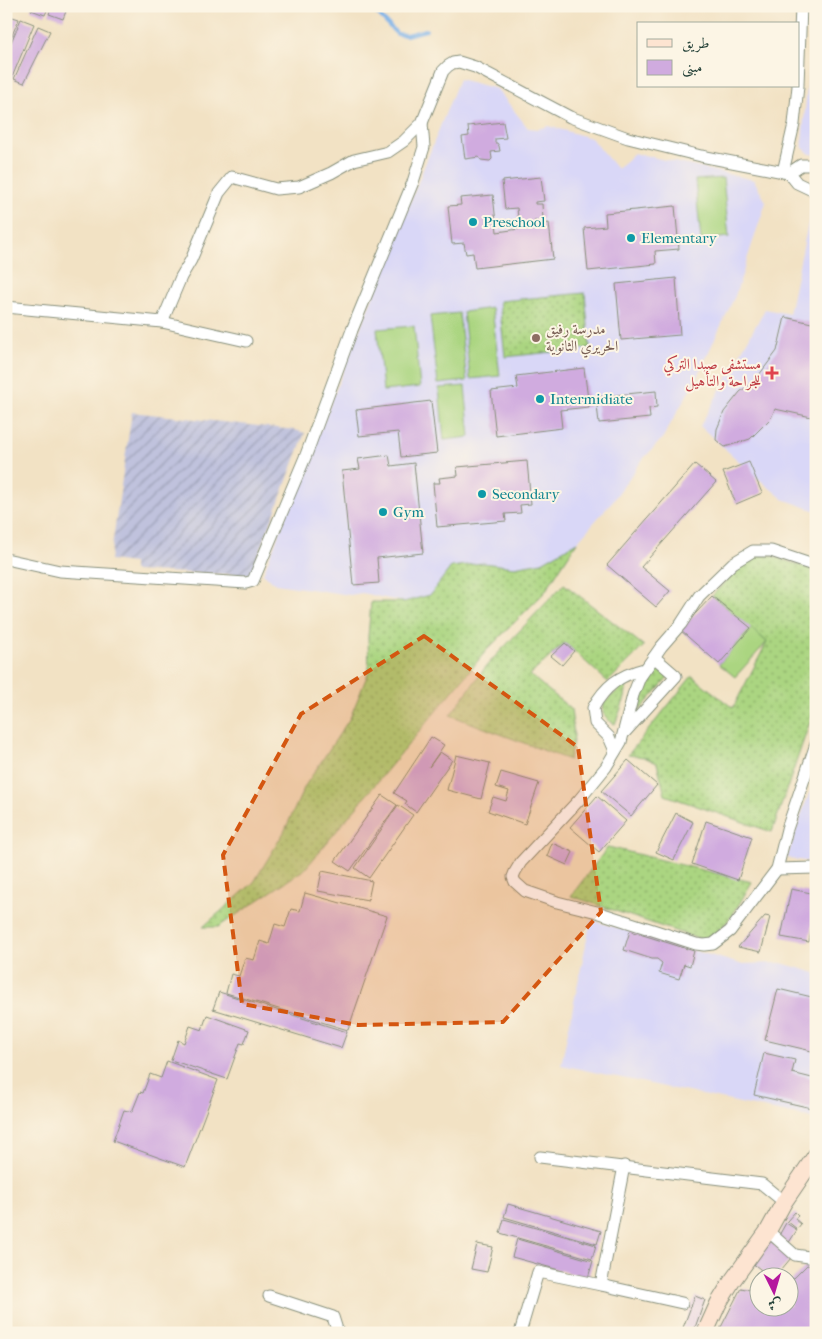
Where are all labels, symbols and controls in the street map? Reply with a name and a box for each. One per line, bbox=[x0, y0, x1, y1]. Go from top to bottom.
legend bbox=[637, 22, 800, 88]
text: طريق bbox=[682, 34, 709, 53]
text: مبنى bbox=[682, 58, 702, 78]
place label: Preschool bbox=[483, 213, 545, 231]
marker: Preschool bbox=[467, 216, 479, 228]
place label: Elementary bbox=[641, 229, 718, 247]
marker: Elementary bbox=[625, 232, 637, 244]
place label: مدرسة رفيق الحريري الثانوية bbox=[546, 320, 618, 358]
marker: مدرسة رفيق الحريري الثانوية bbox=[530, 332, 542, 344]
place label: مستشفى صيدا التركي للجراحة والتأهيل bbox=[663, 354, 761, 392]
marker: مستشفى صيدا التركي للجراحة والتأهيل bbox=[765, 366, 779, 380]
place label: Intermidiate bbox=[550, 390, 633, 408]
marker: Intermidiate bbox=[534, 393, 546, 405]
place label: Secondary bbox=[492, 485, 560, 503]
marker: Secondary bbox=[476, 488, 488, 500]
place label: Gym bbox=[393, 503, 424, 521]
marker: Gym bbox=[377, 506, 389, 518]
north arrow bbox=[750, 1266, 800, 1316]
text: ش bbox=[767, 1295, 783, 1314]

